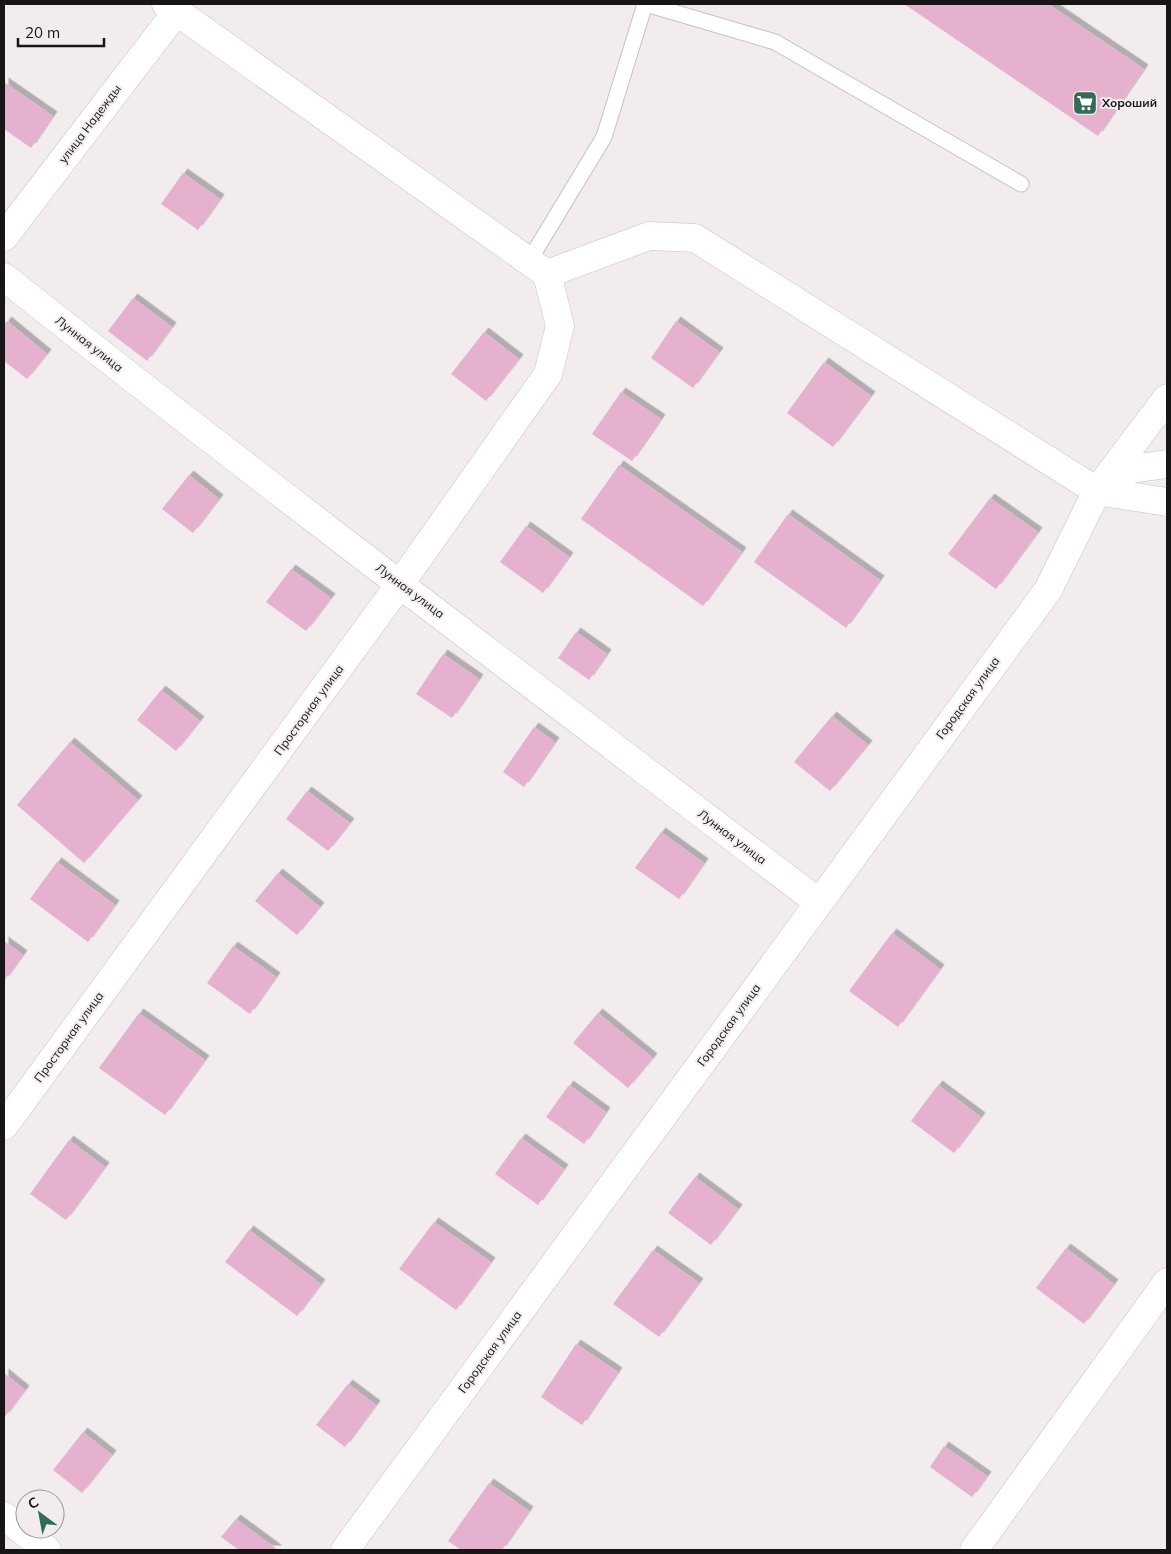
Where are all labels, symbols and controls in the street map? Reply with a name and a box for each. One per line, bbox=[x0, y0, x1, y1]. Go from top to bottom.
scale bar bbox=[18, 15, 104, 47]
text: 20 m bbox=[25, 23, 60, 42]
street label: улица Надежды bbox=[55, 81, 124, 166]
supermarket icon: Хороший bbox=[1072, 90, 1098, 116]
place label: Хороший bbox=[1101, 95, 1157, 110]
street label: Лунная улица bbox=[52, 312, 126, 375]
street label: Лунная улица bbox=[373, 560, 448, 621]
street label: Городская улица bbox=[933, 654, 1003, 742]
street label: Просторная улица bbox=[271, 661, 347, 758]
street label: Лунная улица bbox=[695, 806, 770, 867]
street label: Городская улица bbox=[694, 981, 764, 1069]
street label: Просторная улица bbox=[31, 988, 107, 1085]
street label: Городская улица bbox=[455, 1308, 525, 1396]
north arrow bbox=[15, 1489, 65, 1539]
text: С bbox=[24, 1493, 42, 1513]

